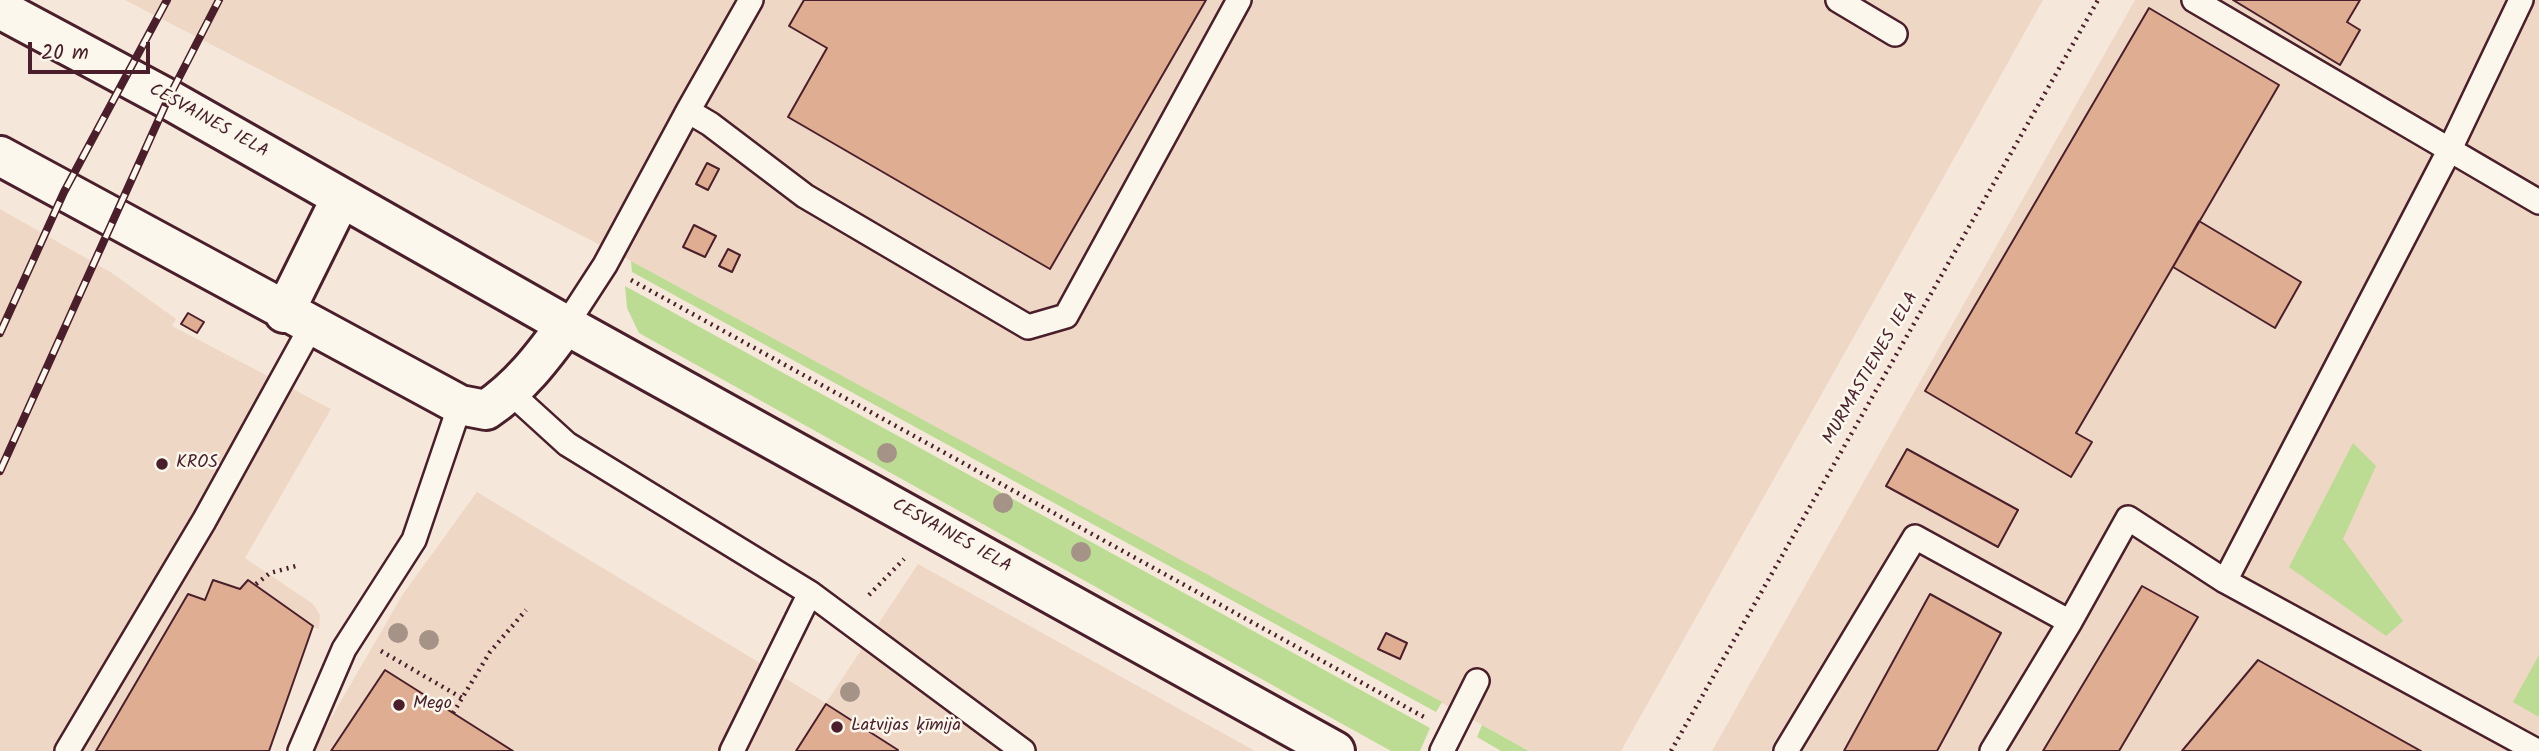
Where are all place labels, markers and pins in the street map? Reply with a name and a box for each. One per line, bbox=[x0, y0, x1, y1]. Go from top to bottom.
place label: KROS bbox=[176, 453, 218, 475]
marker: KROS bbox=[154, 456, 170, 472]
place label: Mego bbox=[413, 694, 452, 716]
marker: Mego bbox=[391, 697, 407, 713]
place label: Latvijas ķīmija bbox=[851, 716, 961, 738]
marker: Latvijas ķīmija bbox=[829, 719, 845, 735]

